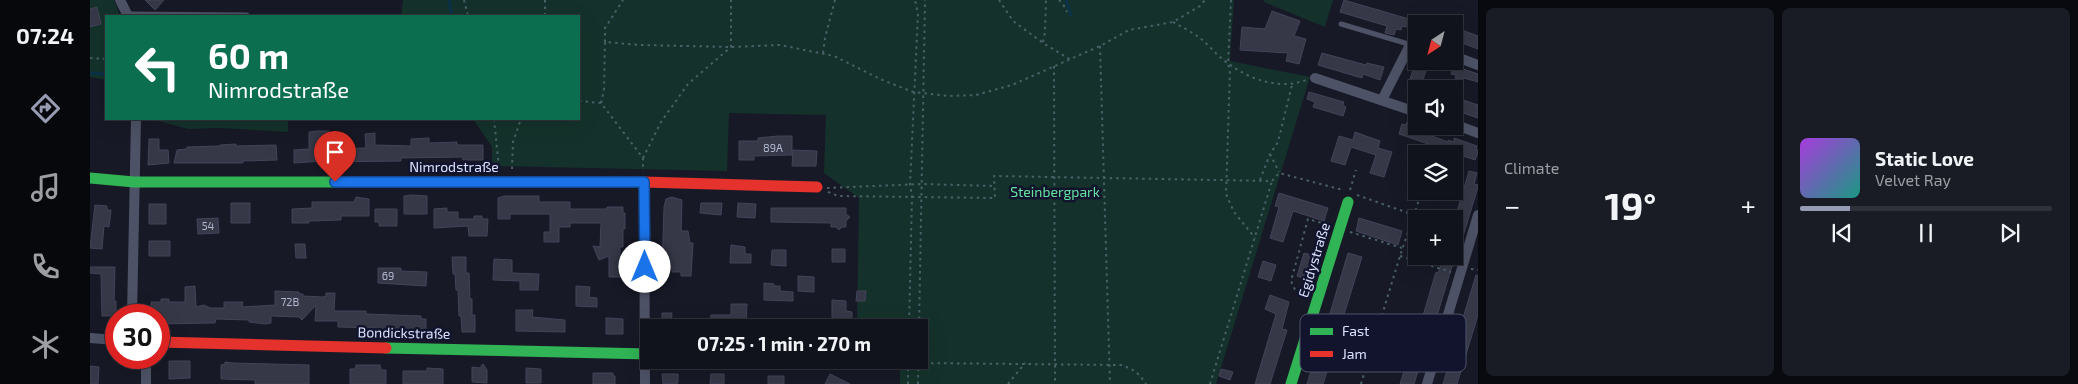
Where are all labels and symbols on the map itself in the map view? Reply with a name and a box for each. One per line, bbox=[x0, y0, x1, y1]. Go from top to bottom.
north arrow bbox=[1408, 15, 1462, 70]
pin bbox=[314, 131, 356, 182]
house number: 89A bbox=[763, 141, 783, 154]
street label: Nimrodstraße bbox=[409, 158, 499, 175]
park label: Steinbergpark bbox=[1010, 183, 1100, 200]
house number: 54 bbox=[202, 219, 215, 232]
street label: Egidystraße bbox=[1294, 220, 1333, 299]
position arrow bbox=[618, 240, 670, 292]
house number: 69 bbox=[382, 269, 394, 282]
house number: 72B bbox=[281, 295, 299, 308]
speed limit sign: 30 bbox=[105, 304, 170, 369]
legend bbox=[1300, 314, 1466, 372]
text: Fast bbox=[1342, 322, 1369, 339]
street label: Bondickstraße bbox=[357, 323, 451, 342]
text: Jam bbox=[1342, 345, 1367, 362]

